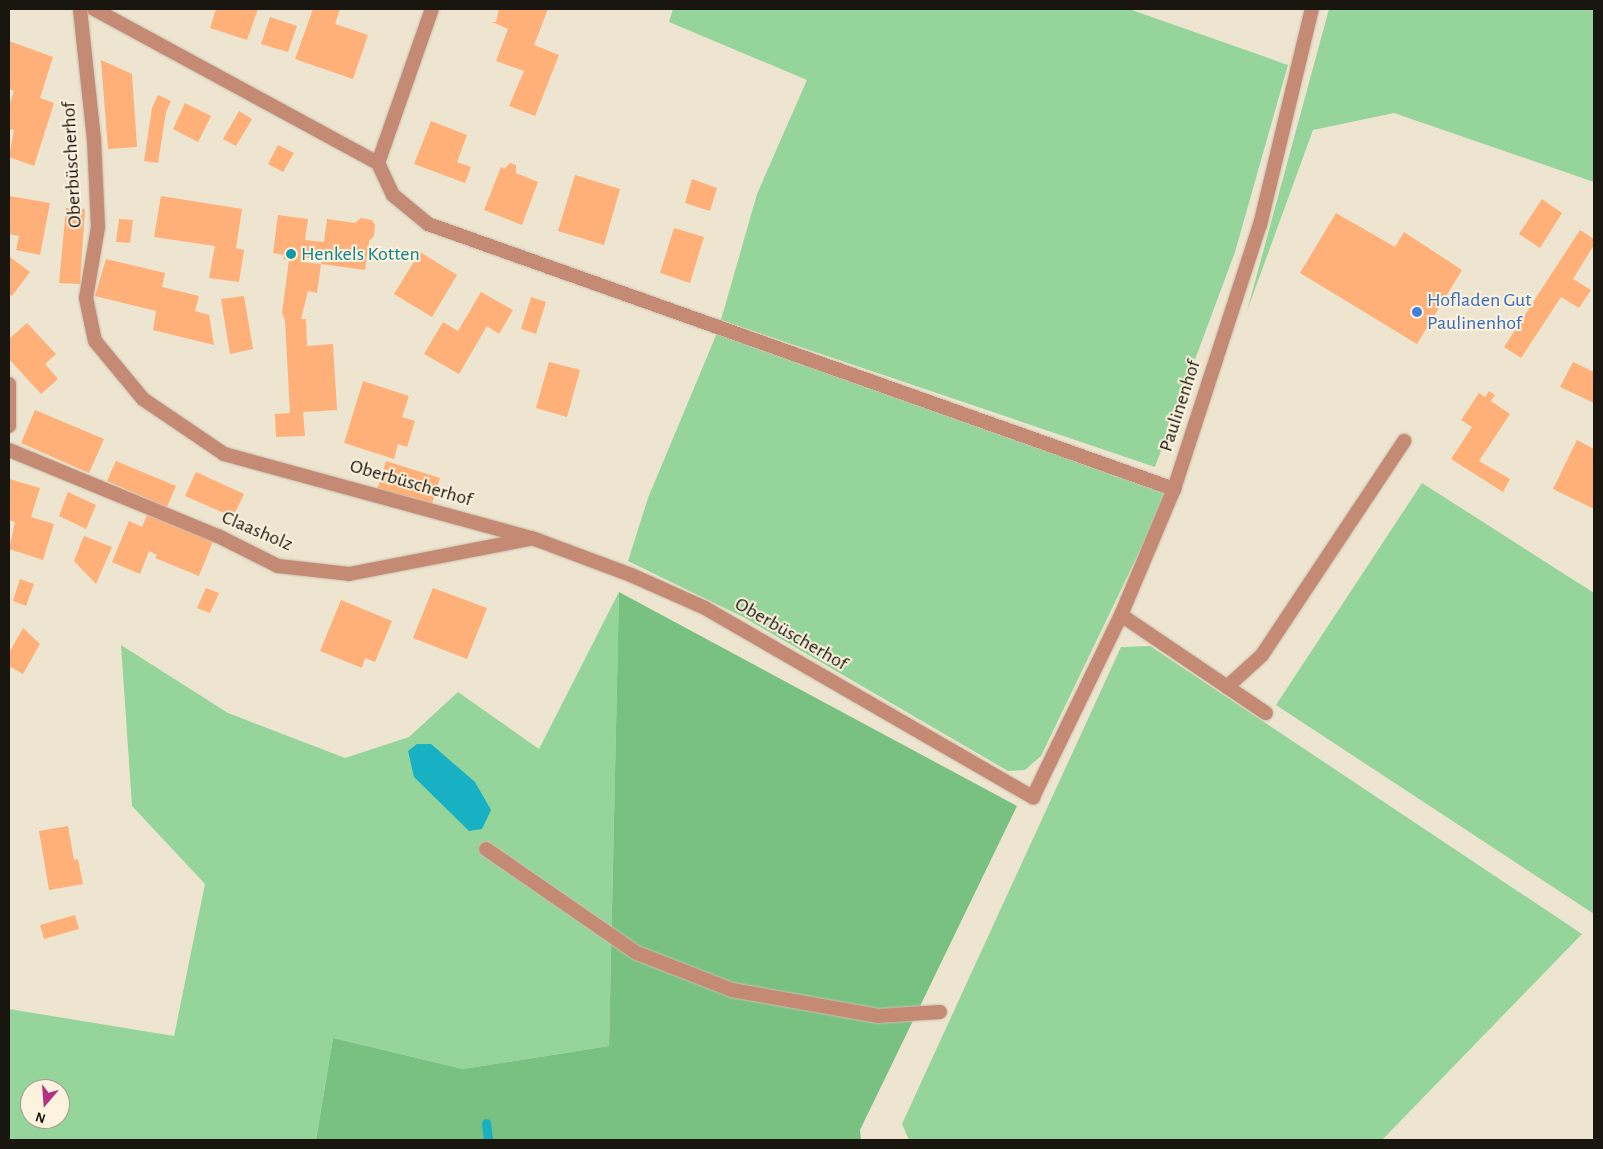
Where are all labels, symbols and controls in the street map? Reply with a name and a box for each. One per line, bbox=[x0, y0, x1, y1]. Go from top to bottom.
street label: Oberbüscherhof bbox=[57, 101, 87, 229]
place label: Henkels Kotten bbox=[301, 242, 420, 266]
marker: Henkels Kotten bbox=[285, 248, 297, 260]
place label: Hofladen Gut Paulinenhof bbox=[1427, 288, 1532, 335]
marker: Hofladen Gut Paulinenhof bbox=[1411, 306, 1423, 318]
street label: Paulinenhof bbox=[1154, 357, 1206, 455]
street label: Oberbüscherhof bbox=[347, 454, 475, 512]
street label: Claasholz bbox=[218, 505, 296, 557]
street label: Oberbüscherhof bbox=[730, 592, 852, 676]
north arrow bbox=[20, 1079, 70, 1129]
text: N bbox=[34, 1109, 47, 1125]

